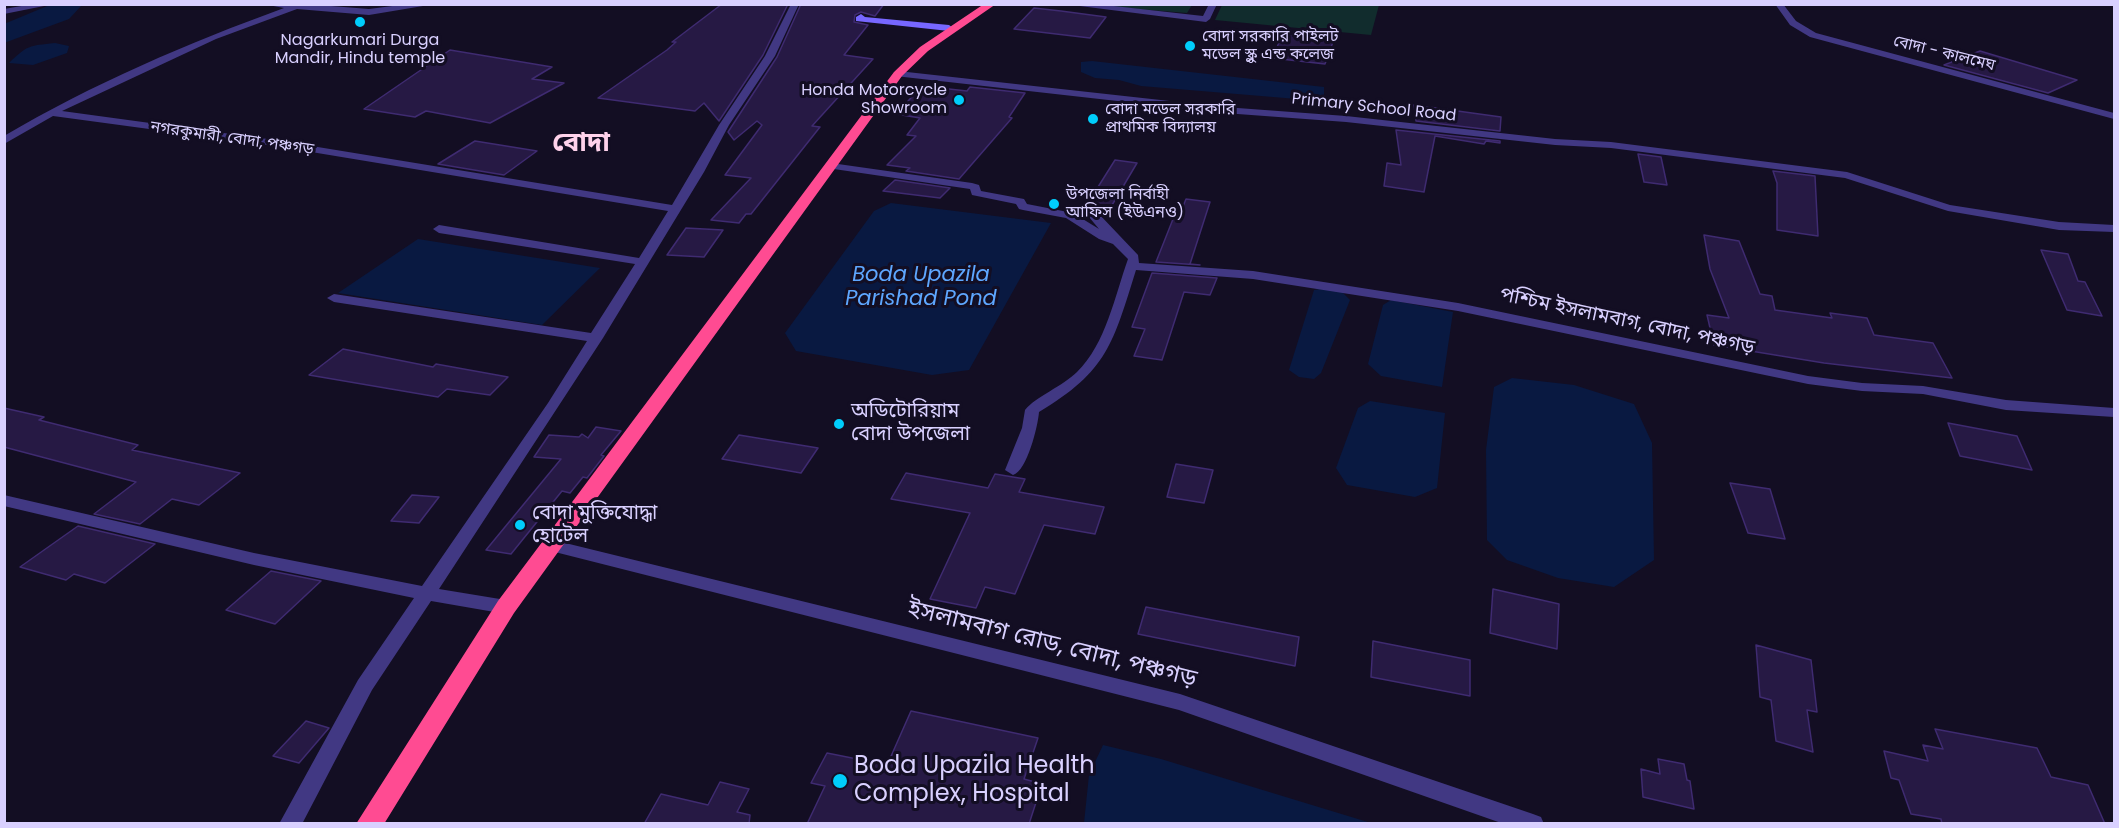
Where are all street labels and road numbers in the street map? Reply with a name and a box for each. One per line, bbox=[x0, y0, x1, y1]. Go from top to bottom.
street label: বোদা - কালমেঘ bbox=[1891, 32, 1997, 76]
street label: Primary School Road bbox=[1291, 90, 1457, 126]
street label: নগরকুমারী, বোদা, পঞ্চগড় bbox=[149, 118, 315, 160]
street label: পশ্চিম ইসলামবাগ, বোদা, পঞ্চগড় bbox=[1497, 283, 1757, 361]
street label: ইসলামবাগ রোড, বোদা, পঞ্চগড় bbox=[904, 595, 1200, 695]

